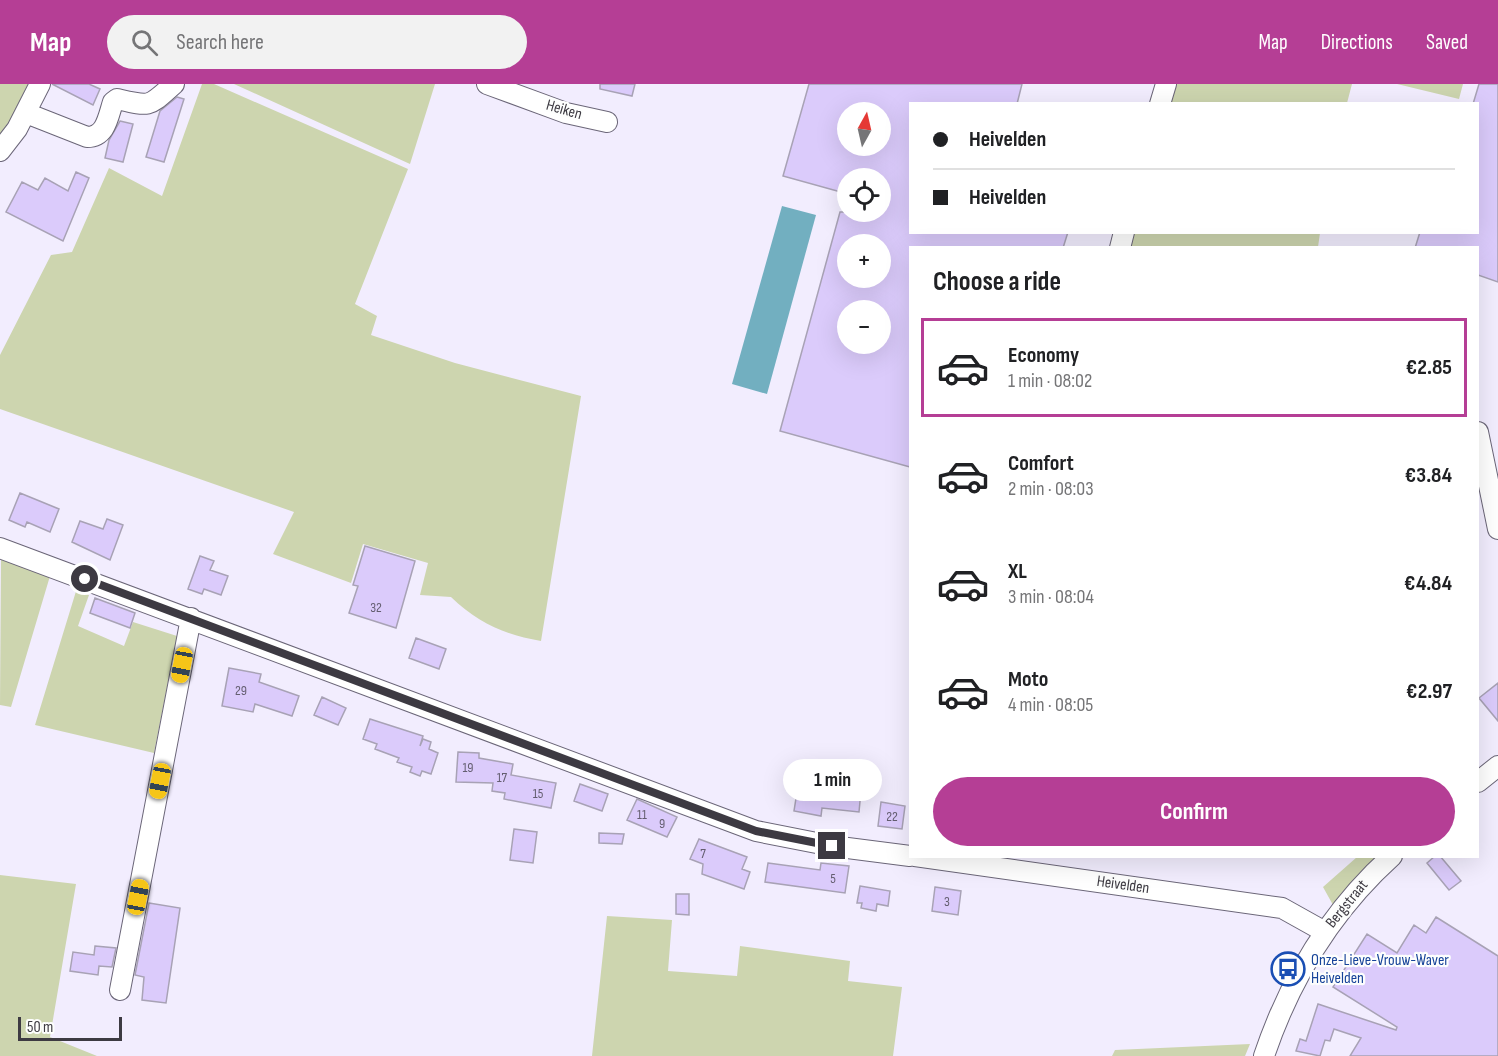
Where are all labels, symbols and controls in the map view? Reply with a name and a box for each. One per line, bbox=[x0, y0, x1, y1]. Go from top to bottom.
search box bbox=[107, 15, 527, 69]
text: Map bbox=[30, 26, 71, 59]
icon: search bbox=[128, 26, 161, 59]
text: Search here bbox=[176, 29, 264, 56]
text: Map bbox=[1258, 30, 1288, 55]
text: Directions bbox=[1321, 30, 1393, 55]
text: Saved bbox=[1426, 30, 1468, 55]
street label: Heiken bbox=[544, 96, 584, 124]
north arrow bbox=[837, 102, 891, 156]
map controls bbox=[837, 102, 891, 354]
text: Heivelden bbox=[969, 126, 1046, 153]
button: locate bbox=[837, 168, 891, 222]
text: Heivelden bbox=[969, 184, 1046, 211]
button: + bbox=[837, 234, 891, 288]
text: Choose a ride bbox=[933, 266, 1061, 298]
button: − bbox=[837, 300, 891, 354]
icon: car bbox=[936, 341, 990, 395]
text: Economy bbox=[1008, 342, 1079, 369]
text: €2.85 bbox=[1406, 354, 1452, 381]
text: 1 min · 08:02 bbox=[1008, 369, 1092, 393]
icon: car bbox=[936, 449, 990, 503]
text: Comfort bbox=[1008, 450, 1074, 477]
text: €3.84 bbox=[1405, 462, 1452, 489]
text: 2 min · 08:03 bbox=[1008, 477, 1094, 501]
icon: car bbox=[936, 557, 990, 611]
text: XL bbox=[1008, 558, 1027, 585]
route start bbox=[71, 565, 98, 592]
text: €4.84 bbox=[1404, 570, 1452, 597]
text: 3 min · 08:04 bbox=[1008, 585, 1094, 609]
house number: 32 bbox=[370, 599, 382, 616]
car bbox=[170, 646, 194, 684]
icon: car bbox=[936, 665, 990, 719]
text: Moto bbox=[1008, 666, 1048, 693]
text: €2.97 bbox=[1406, 678, 1452, 705]
house number: 29 bbox=[235, 682, 247, 699]
text: 4 min · 08:05 bbox=[1008, 693, 1093, 717]
house number: 19 bbox=[462, 759, 474, 776]
callout: 1 min bbox=[782, 759, 882, 801]
car bbox=[148, 762, 172, 800]
text: 1 min bbox=[814, 768, 851, 792]
house number: 17 bbox=[497, 769, 508, 786]
button: Confirm bbox=[933, 777, 1455, 846]
house number: 15 bbox=[533, 785, 544, 802]
house number: 11 bbox=[637, 806, 647, 823]
house number: 22 bbox=[886, 808, 898, 825]
house number: 9 bbox=[659, 815, 665, 832]
route end bbox=[818, 832, 845, 859]
house number: 7 bbox=[700, 845, 706, 862]
house number: 5 bbox=[830, 870, 836, 887]
street label: Heivelden bbox=[1095, 872, 1151, 898]
street label: Bergstraat bbox=[1322, 876, 1372, 932]
car bbox=[126, 878, 150, 916]
house number: 3 bbox=[944, 893, 950, 910]
bus stop icon: Onze-Lieve-Vrouw-Waver Heivelden bbox=[1270, 951, 1306, 987]
place label: Onze-Lieve-Vrouw-Waver Heivelden bbox=[1311, 951, 1449, 988]
scale bar bbox=[18, 1014, 122, 1042]
text: 50 m bbox=[27, 1018, 53, 1037]

